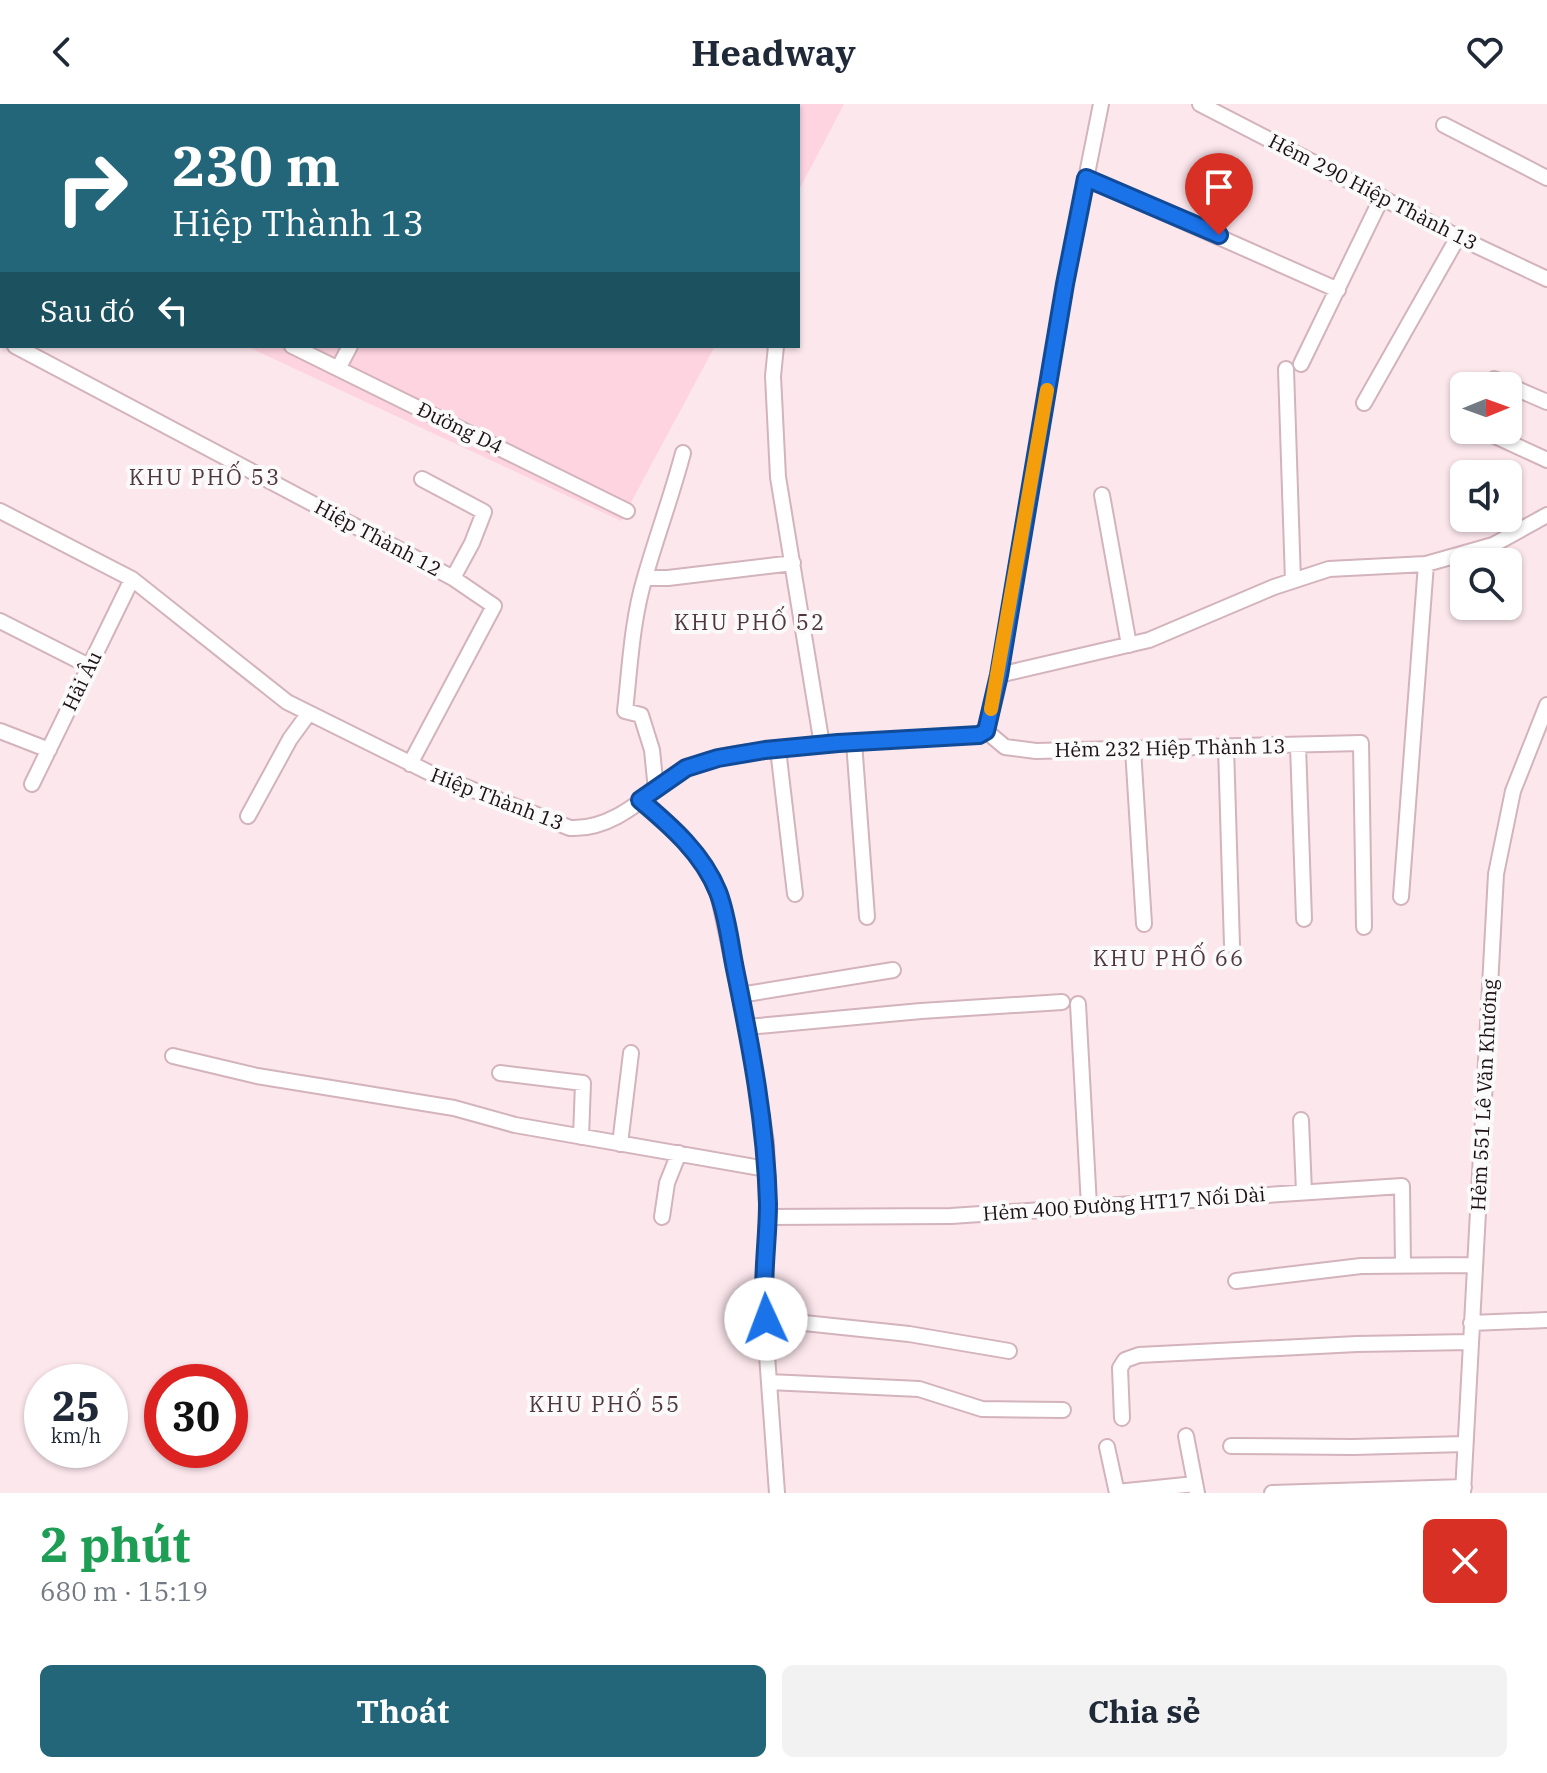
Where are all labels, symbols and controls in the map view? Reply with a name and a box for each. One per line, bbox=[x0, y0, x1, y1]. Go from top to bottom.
text: Headway bbox=[691, 29, 856, 76]
icon: back bbox=[40, 30, 84, 74]
icon: heart bbox=[1463, 30, 1507, 74]
street label: Hẻm 290 Hiệp Thành 13 bbox=[1264, 127, 1482, 256]
text: 230 m bbox=[172, 129, 340, 201]
icon: right bbox=[40, 136, 144, 240]
pin bbox=[1185, 153, 1253, 235]
icon: arrive bbox=[1197, 165, 1241, 209]
text: Hiệp Thành 13 bbox=[172, 199, 424, 246]
icon: left bbox=[151, 288, 195, 332]
text: Sau đó bbox=[40, 291, 135, 330]
north arrow bbox=[1450, 372, 1522, 444]
map controls bbox=[1450, 372, 1522, 620]
street label: Đường D4 bbox=[413, 395, 508, 460]
district label: KHU PHỐ 53 bbox=[129, 460, 281, 491]
button: sound bbox=[1450, 460, 1522, 532]
street label: Hiệp Thành 12 bbox=[310, 493, 446, 582]
button: search bbox=[1450, 548, 1522, 620]
district label: KHU PHỐ 52 bbox=[674, 605, 826, 636]
street label: Hải Âu bbox=[56, 646, 108, 715]
street label: Hẻm 232 Hiệp Thành 13 bbox=[1054, 732, 1286, 763]
street label: Hiệp Thành 13 bbox=[427, 761, 567, 836]
district label: KHU PHỐ 66 bbox=[1093, 941, 1245, 972]
street label: Hẻm 551 Lê Văn Khương bbox=[1464, 978, 1503, 1212]
street label: Hẻm 400 Đường HT17 Nối Dài bbox=[982, 1180, 1266, 1227]
position arrow bbox=[724, 1277, 808, 1361]
speed limit sign: 30 bbox=[144, 1364, 248, 1468]
text: 25 bbox=[52, 1380, 100, 1432]
district label: KHU PHỐ 55 bbox=[529, 1387, 681, 1418]
text: km/h bbox=[51, 1422, 101, 1449]
text: 2 phút bbox=[40, 1513, 191, 1575]
button: close bbox=[1423, 1519, 1507, 1603]
text: 680 m · 15:19 bbox=[40, 1574, 208, 1608]
button: Thoát bbox=[40, 1665, 766, 1757]
button: Chia sẻ bbox=[782, 1665, 1507, 1757]

